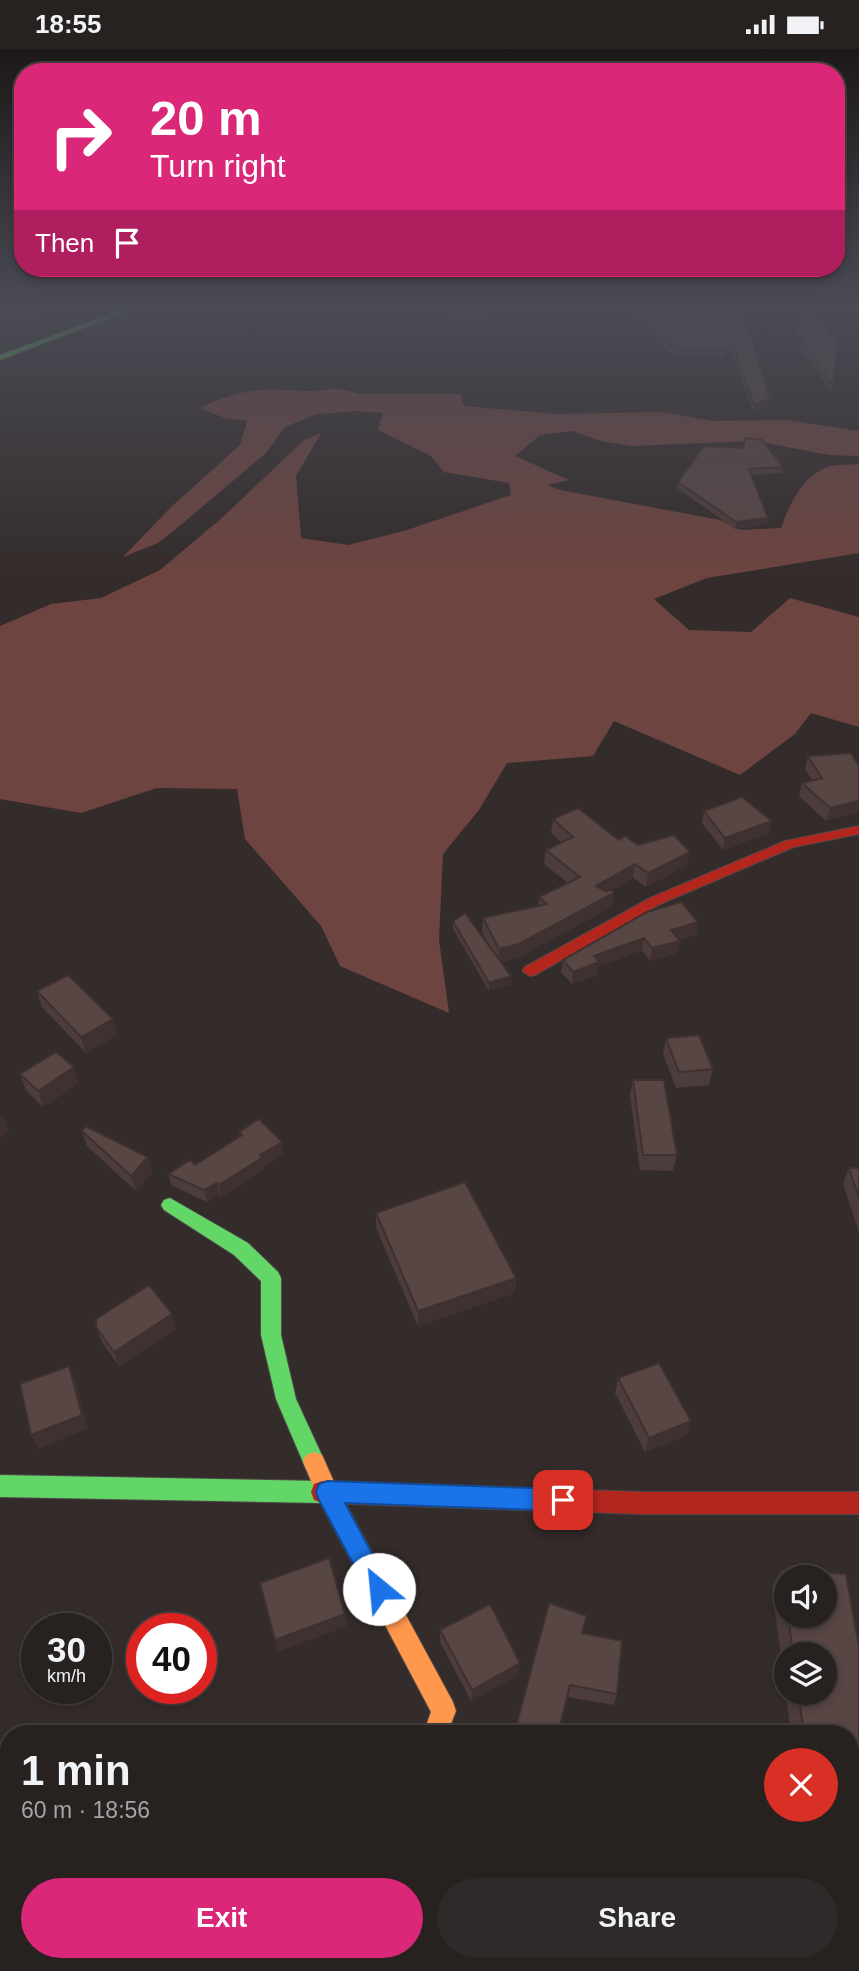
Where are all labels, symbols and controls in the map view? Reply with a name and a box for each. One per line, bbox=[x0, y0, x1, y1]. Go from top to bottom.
text: 18:55 bbox=[35, 9, 102, 39]
icon: right bbox=[35, 91, 126, 182]
text: 20 m bbox=[150, 91, 262, 145]
text: Turn right bbox=[150, 148, 286, 184]
icon: arrive bbox=[108, 224, 146, 262]
text: Then bbox=[35, 228, 94, 258]
pin bbox=[533, 1470, 593, 1530]
icon: arrive bbox=[544, 1481, 582, 1519]
position arrow bbox=[342, 1552, 416, 1626]
map controls bbox=[774, 1565, 837, 1705]
button: sound bbox=[774, 1565, 837, 1628]
speed limit sign: 40 bbox=[126, 1613, 217, 1704]
text: 30 bbox=[47, 1630, 86, 1669]
button: layers bbox=[774, 1642, 837, 1705]
text: km/h bbox=[47, 1666, 86, 1686]
text: 1 min bbox=[21, 1747, 131, 1794]
button: close bbox=[764, 1748, 838, 1822]
text: 60 m · 18:56 bbox=[21, 1797, 150, 1823]
button: Exit bbox=[21, 1878, 423, 1958]
button: Share bbox=[437, 1878, 838, 1958]

